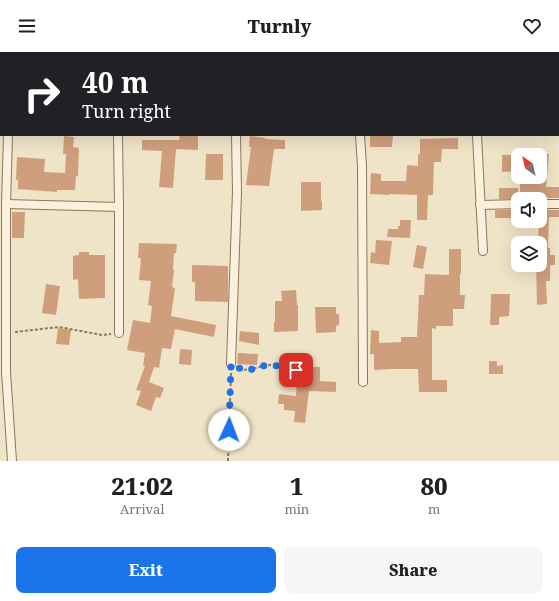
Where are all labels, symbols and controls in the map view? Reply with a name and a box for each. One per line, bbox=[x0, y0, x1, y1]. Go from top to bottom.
text: Turnly bbox=[248, 14, 311, 38]
icon: menu bbox=[16, 15, 38, 37]
icon: heart bbox=[521, 15, 543, 37]
text: 40 m bbox=[82, 63, 149, 101]
icon: right bbox=[16, 68, 68, 120]
text: Turn right bbox=[82, 99, 171, 123]
north arrow bbox=[511, 148, 547, 184]
map controls bbox=[511, 148, 547, 272]
button: sound bbox=[511, 192, 547, 228]
button: layers bbox=[511, 236, 547, 272]
pin bbox=[279, 353, 313, 387]
icon: arrive bbox=[285, 359, 307, 381]
position arrow bbox=[208, 409, 250, 451]
text: 21:02 bbox=[111, 469, 173, 502]
text: 1 bbox=[290, 469, 304, 502]
text: 80 bbox=[421, 469, 448, 502]
text: Arrival bbox=[120, 500, 164, 518]
text: min bbox=[284, 500, 309, 518]
text: m bbox=[428, 500, 440, 518]
button: Exit bbox=[16, 547, 276, 593]
button: Share bbox=[284, 547, 543, 593]

